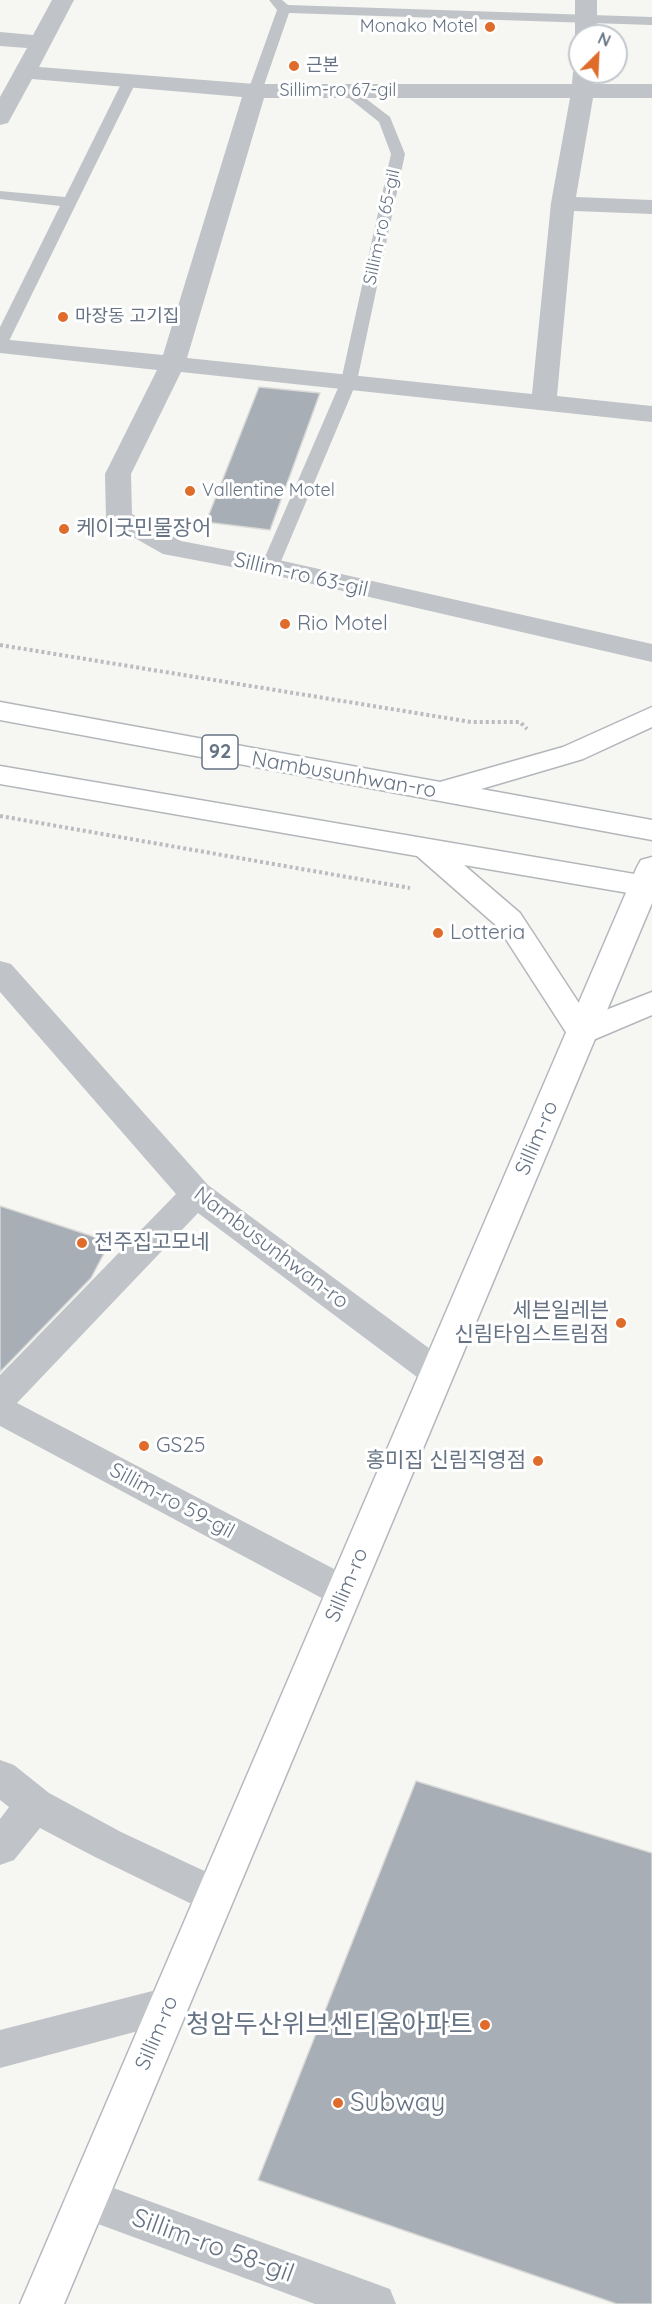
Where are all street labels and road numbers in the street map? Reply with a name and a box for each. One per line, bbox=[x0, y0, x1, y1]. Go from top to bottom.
street label: Sillim-ro 67-gil bbox=[279, 80, 397, 102]
street label: Sillim-ro 65-gil bbox=[359, 167, 405, 287]
street label: Sillim-ro 63-gil bbox=[232, 547, 370, 603]
road number: 92 bbox=[202, 735, 238, 769]
street label: Nambusunhwan-ro bbox=[250, 746, 438, 804]
street label: Sillim-ro bbox=[510, 1097, 564, 1179]
street label: Nambusunhwan-ro bbox=[189, 1182, 353, 1314]
street label: Sillim-ro 59-gil bbox=[105, 1458, 239, 1544]
street label: Sillim-ro bbox=[320, 1544, 374, 1626]
street label: Sillim-ro bbox=[130, 1992, 184, 2074]
street label: Sillim-ro 58-gil bbox=[128, 2202, 298, 2290]

